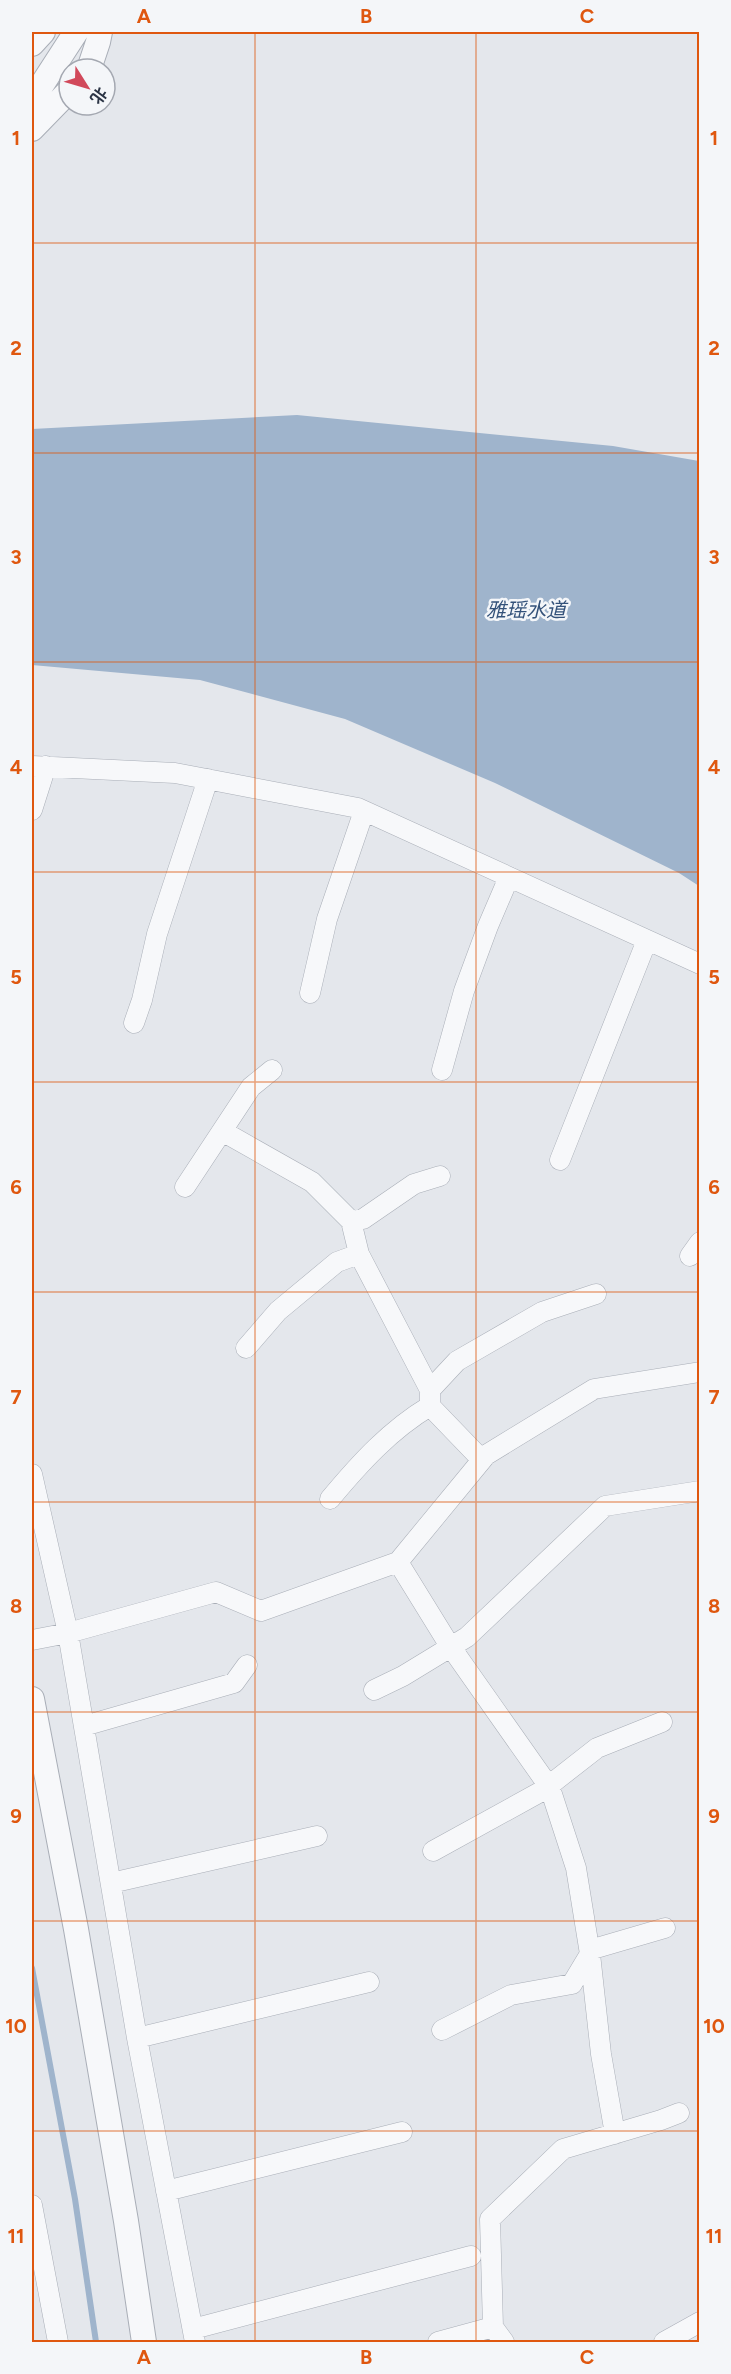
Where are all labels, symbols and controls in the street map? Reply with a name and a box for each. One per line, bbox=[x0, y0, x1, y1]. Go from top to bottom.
text: A bbox=[137, 4, 152, 28]
text: B bbox=[360, 4, 372, 28]
text: C bbox=[580, 4, 594, 28]
north arrow bbox=[57, 57, 117, 117]
text: 北 bbox=[86, 84, 111, 108]
text: 1 bbox=[12, 126, 20, 150]
text: 1 bbox=[710, 126, 718, 150]
text: 2 bbox=[10, 336, 22, 360]
text: 2 bbox=[708, 336, 720, 360]
text: 3 bbox=[10, 545, 22, 569]
text: 3 bbox=[708, 545, 720, 569]
water label: 雅瑶水道 bbox=[486, 598, 569, 622]
text: 4 bbox=[10, 755, 23, 779]
text: 4 bbox=[708, 755, 721, 779]
text: 5 bbox=[10, 965, 22, 989]
text: 5 bbox=[708, 965, 720, 989]
text: 6 bbox=[10, 1175, 22, 1199]
text: 6 bbox=[708, 1175, 720, 1199]
text: 7 bbox=[10, 1385, 22, 1409]
text: 7 bbox=[708, 1385, 720, 1409]
text: 8 bbox=[10, 1594, 22, 1618]
text: 8 bbox=[708, 1594, 720, 1618]
text: 9 bbox=[10, 1804, 22, 1828]
text: 9 bbox=[708, 1804, 720, 1828]
text: 10 bbox=[5, 2014, 27, 2038]
text: 10 bbox=[703, 2014, 725, 2038]
text: 11 bbox=[8, 2224, 24, 2248]
text: 11 bbox=[706, 2224, 722, 2248]
text: A bbox=[137, 2345, 152, 2369]
text: B bbox=[360, 2345, 372, 2369]
text: C bbox=[580, 2345, 594, 2369]

